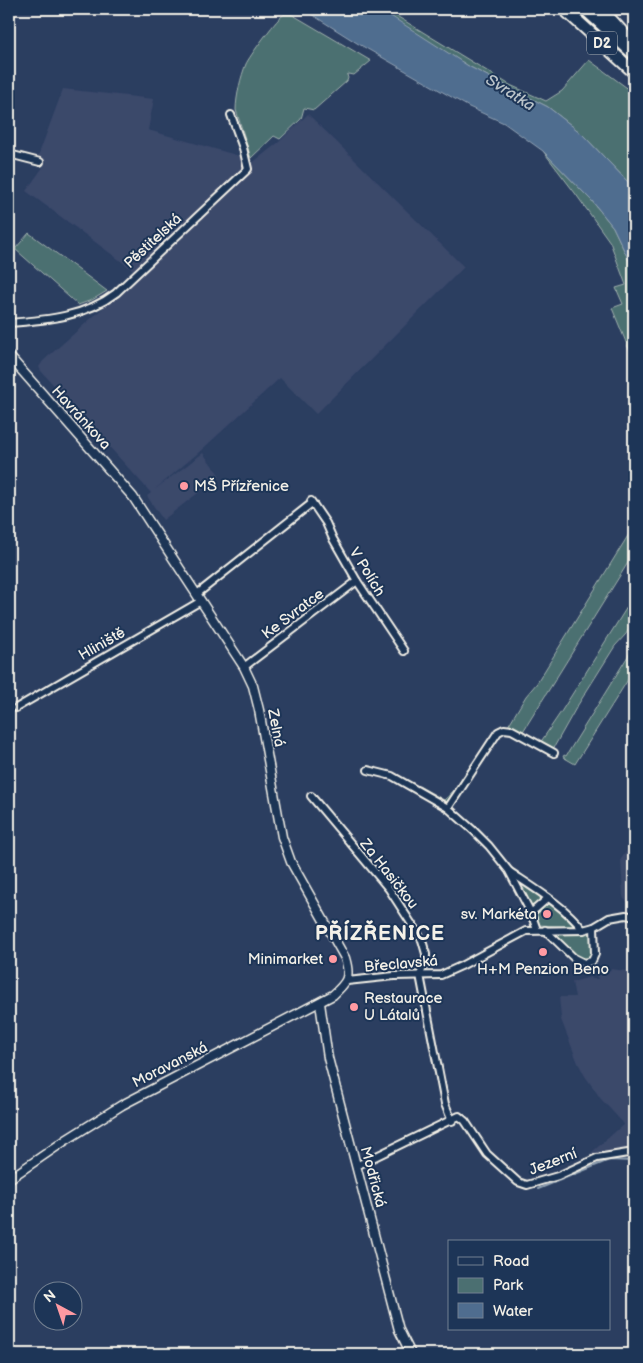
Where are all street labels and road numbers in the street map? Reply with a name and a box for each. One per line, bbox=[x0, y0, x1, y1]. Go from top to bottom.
road number: D2 bbox=[587, 32, 617, 54]
street label: Pěstitelská bbox=[120, 209, 186, 273]
street label: Havránkova bbox=[47, 382, 115, 454]
street label: V Polích bbox=[345, 544, 389, 600]
street label: Ke Svratce bbox=[258, 584, 328, 644]
street label: Hliniště bbox=[75, 623, 129, 665]
street label: Zelná bbox=[263, 706, 289, 749]
street label: Za Hasičkou bbox=[355, 834, 422, 913]
street label: Břeclavská bbox=[363, 951, 439, 977]
street label: Moravanská bbox=[129, 1038, 211, 1092]
street label: Modřická bbox=[356, 1144, 390, 1210]
street label: Jezerní bbox=[526, 1144, 580, 1180]

